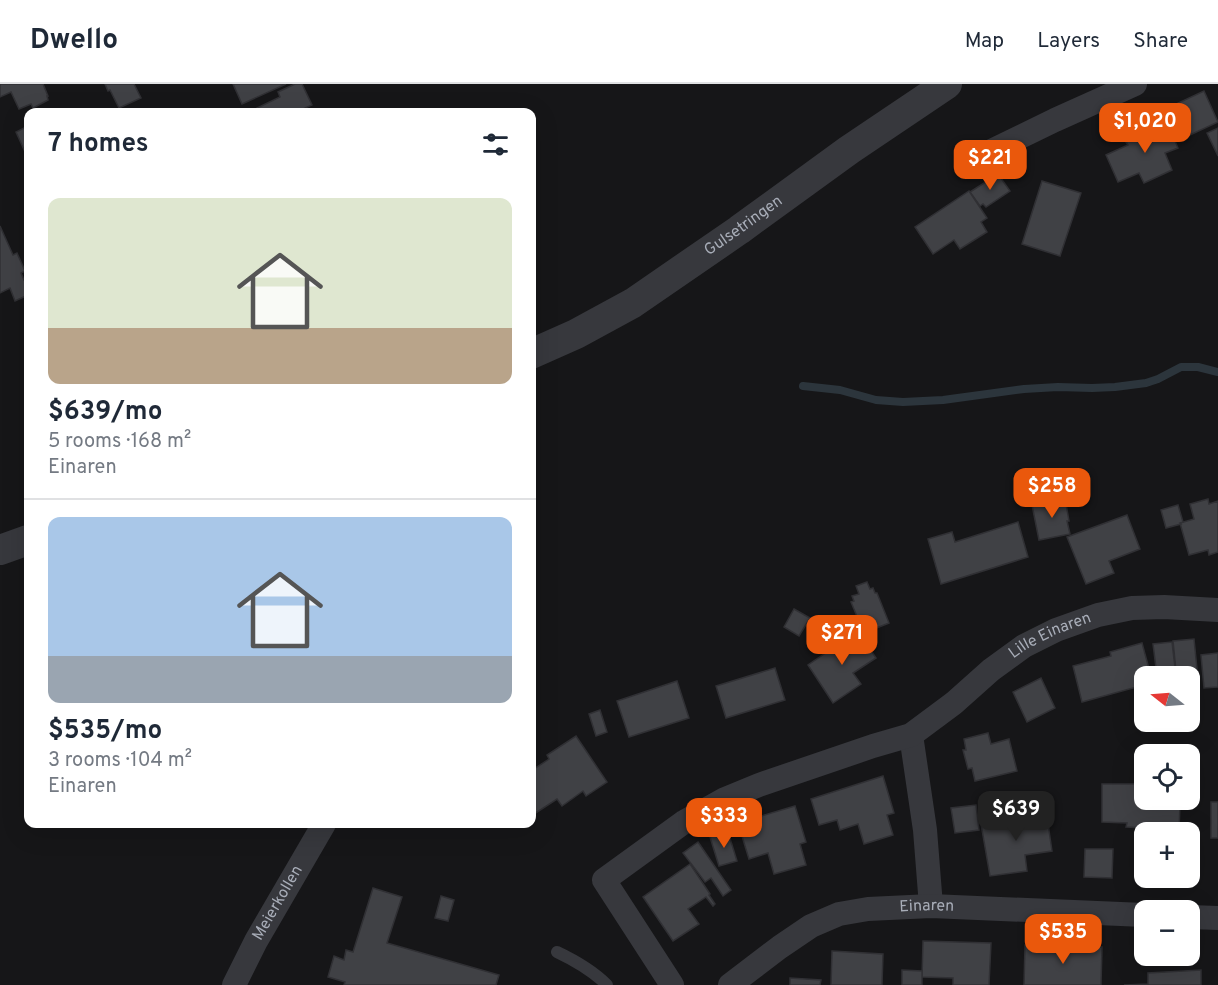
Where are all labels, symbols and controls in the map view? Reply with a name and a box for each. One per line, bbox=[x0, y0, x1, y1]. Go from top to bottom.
text: Dwello bbox=[30, 23, 118, 59]
text: Map bbox=[965, 28, 1004, 55]
text: Layers bbox=[1037, 28, 1100, 55]
text: Share bbox=[1133, 28, 1188, 55]
pin: $1,020 bbox=[1096, 103, 1194, 154]
text: $1,020 bbox=[1113, 109, 1177, 135]
text: 7 homes bbox=[48, 128, 148, 161]
icon: filters bbox=[479, 128, 512, 161]
pin: $221 bbox=[954, 140, 1026, 191]
text: $221 bbox=[968, 146, 1012, 172]
street label: Gulsetringen bbox=[701, 191, 787, 261]
icon: home bbox=[226, 237, 334, 345]
text: $639/mo bbox=[48, 396, 162, 429]
text: 5 rooms · 168 m² bbox=[48, 429, 191, 455]
text: Einaren bbox=[48, 455, 117, 481]
pin: $258 bbox=[1016, 468, 1088, 519]
text: $258 bbox=[1027, 474, 1077, 500]
icon: home bbox=[226, 556, 334, 664]
street label: Lille Einaren bbox=[1005, 608, 1094, 664]
pin: $271 bbox=[806, 615, 878, 666]
text: $271 bbox=[820, 621, 864, 647]
north arrow bbox=[1134, 666, 1200, 732]
map controls bbox=[1134, 666, 1200, 966]
text: $535/mo bbox=[48, 715, 162, 748]
button: locate bbox=[1134, 744, 1200, 810]
text: 3 rooms · 104 m² bbox=[48, 748, 192, 774]
text: Einaren bbox=[48, 774, 117, 800]
pin: $639 bbox=[980, 791, 1052, 842]
text: $639 bbox=[992, 797, 1040, 823]
pin: $333 bbox=[688, 798, 760, 849]
text: $333 bbox=[700, 804, 748, 830]
button: + bbox=[1134, 822, 1200, 888]
street label: Meierkollen bbox=[248, 862, 308, 944]
street label: Einaren bbox=[899, 896, 955, 917]
button: − bbox=[1134, 900, 1200, 966]
pin: $535 bbox=[1027, 914, 1099, 965]
text: $535 bbox=[1039, 920, 1087, 946]

